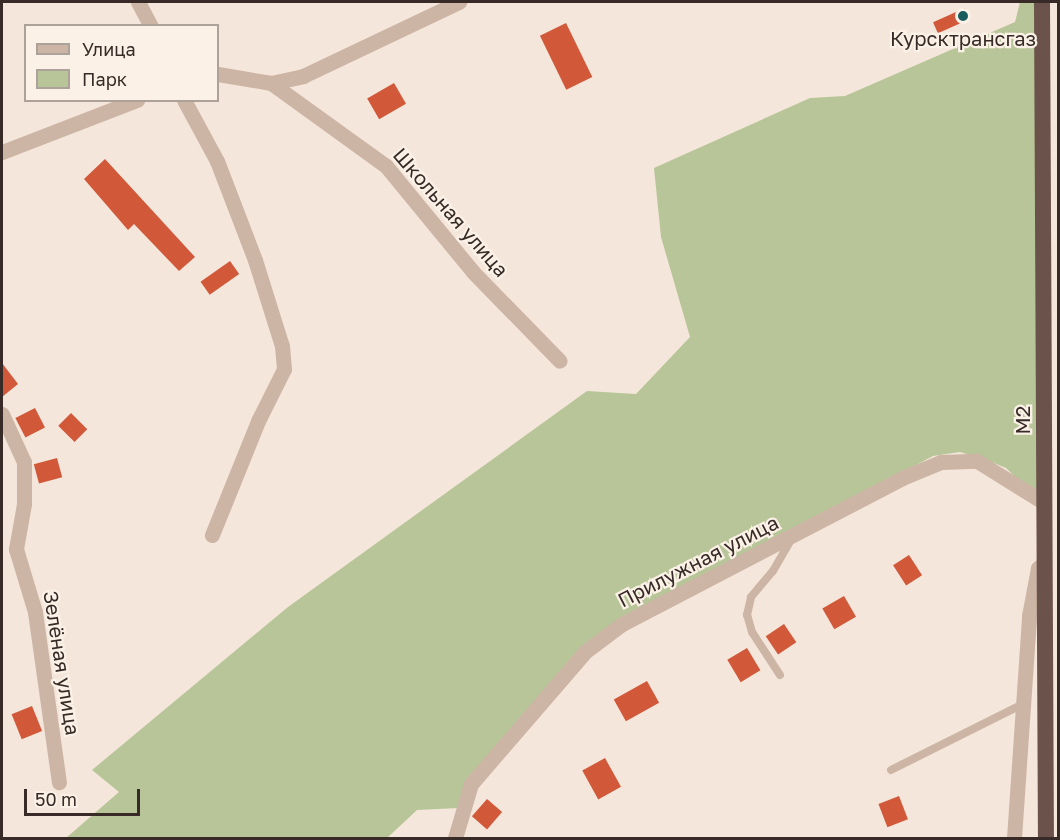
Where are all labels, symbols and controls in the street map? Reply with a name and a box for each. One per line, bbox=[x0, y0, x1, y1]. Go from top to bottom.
marker: Курсктрансгаз bbox=[956, 9, 970, 23]
legend bbox=[24, 24, 219, 102]
place label: Курсктрансгаз bbox=[890, 26, 1036, 50]
text: Улица bbox=[82, 38, 136, 60]
text: Парк bbox=[82, 68, 127, 90]
street label: Школьная улица bbox=[388, 143, 514, 281]
street label: М2 bbox=[1010, 406, 1034, 434]
street label: Прилужная улица bbox=[614, 510, 782, 612]
street label: Зелёная улица bbox=[39, 589, 85, 737]
scale bar bbox=[27, 777, 142, 815]
text: 50 m bbox=[35, 788, 77, 810]

